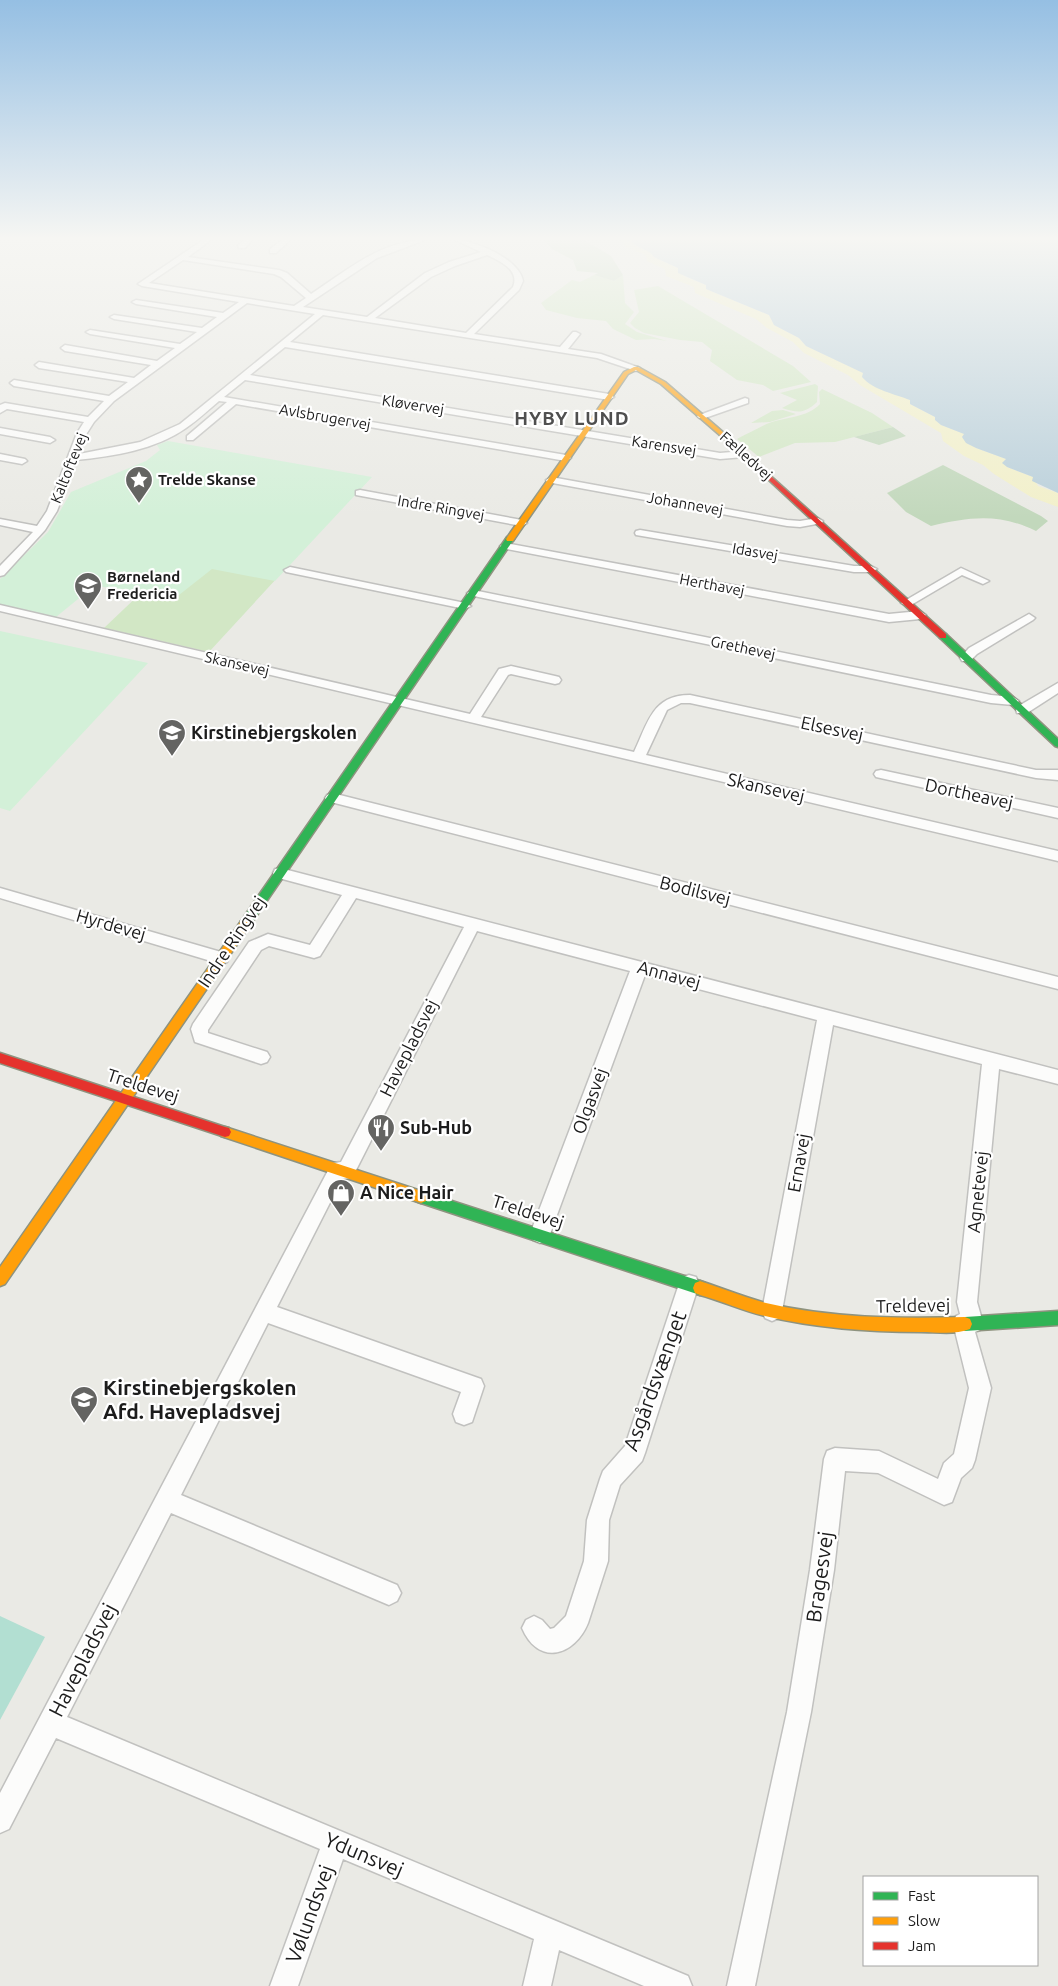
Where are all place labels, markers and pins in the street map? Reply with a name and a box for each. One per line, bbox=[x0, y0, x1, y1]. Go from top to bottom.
place icon: Trelde Skanse bbox=[124, 465, 154, 504]
place label: Trelde Skanse bbox=[158, 471, 256, 488]
place label: Børneland Fredericia bbox=[107, 568, 180, 602]
school or university icon: Børneland Fredericia bbox=[73, 571, 103, 610]
school or university icon: Kirstinebjergskolen bbox=[157, 718, 187, 757]
place label: Kirstinebjergskolen bbox=[191, 722, 357, 742]
restaurant icon: Sub-Hub bbox=[366, 1113, 396, 1152]
place label: Sub-Hub bbox=[400, 1117, 472, 1137]
shop icon: A Nice Hair bbox=[326, 1178, 356, 1217]
place label: A Nice Hair bbox=[360, 1182, 454, 1202]
place label: Kirstinebjergskolen Afd. Havepladsvej bbox=[103, 1375, 297, 1423]
school or university icon: Kirstinebjergskolen Afd. Havepladsvej bbox=[69, 1385, 99, 1424]

